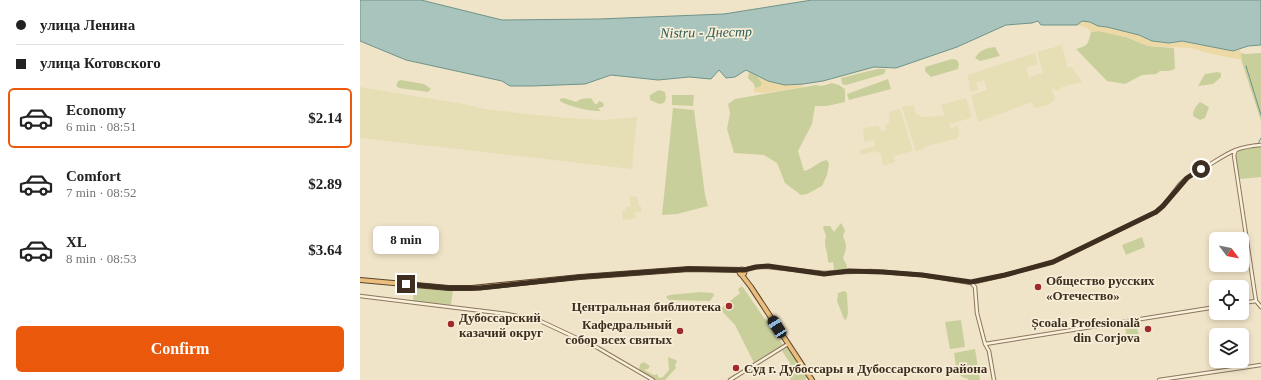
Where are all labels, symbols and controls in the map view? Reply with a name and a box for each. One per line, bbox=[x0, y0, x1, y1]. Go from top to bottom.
text: улица Ленина bbox=[40, 17, 135, 33]
water label: Nistru - Днестр bbox=[659, 24, 752, 41]
text: улица Котовского bbox=[40, 55, 161, 71]
icon: car bbox=[18, 100, 54, 136]
text: Economy bbox=[66, 102, 126, 118]
text: $2.14 bbox=[308, 110, 342, 126]
text: 6 min · 08:51 bbox=[66, 119, 136, 134]
route start bbox=[1192, 160, 1210, 178]
icon: car bbox=[18, 166, 54, 202]
text: Comfort bbox=[66, 168, 121, 184]
text: $2.89 bbox=[308, 176, 342, 192]
text: 7 min · 08:52 bbox=[66, 185, 136, 200]
callout: 8 min bbox=[373, 226, 439, 254]
icon: car bbox=[18, 232, 54, 268]
text: 8 min bbox=[390, 232, 422, 247]
north arrow bbox=[1209, 232, 1249, 272]
map controls bbox=[1209, 232, 1249, 368]
text: XL bbox=[66, 234, 87, 250]
text: $3.64 bbox=[308, 242, 342, 258]
text: 8 min · 08:53 bbox=[66, 251, 136, 266]
place label: Общество русских «Отечество» bbox=[1046, 273, 1155, 303]
route end bbox=[397, 275, 415, 293]
button: locate bbox=[1209, 280, 1249, 320]
marker: Общество русских «Отечество» bbox=[1033, 282, 1043, 292]
place label: Центральная библиотека bbox=[572, 299, 721, 314]
marker: Центральная библиотека bbox=[724, 301, 734, 311]
place label: Дубоссарский казачий округ bbox=[459, 310, 543, 340]
car bbox=[765, 314, 789, 340]
place label: Școala Profesională din Corjova bbox=[1032, 315, 1140, 345]
place label: Кафедральный собор всех святых bbox=[565, 317, 672, 347]
marker: Дубоссарский казачий округ bbox=[446, 319, 456, 329]
marker: Școala Profesională din Corjova bbox=[1143, 324, 1153, 334]
button: Confirm bbox=[16, 326, 344, 372]
marker: Кафедральный собор всех святых bbox=[675, 326, 685, 336]
button: layers bbox=[1209, 328, 1249, 368]
place label: Суд г. Дубоссары и Дубоссарского района bbox=[744, 361, 988, 376]
marker: Суд г. Дубоссары и Дубоссарского района bbox=[731, 363, 741, 373]

